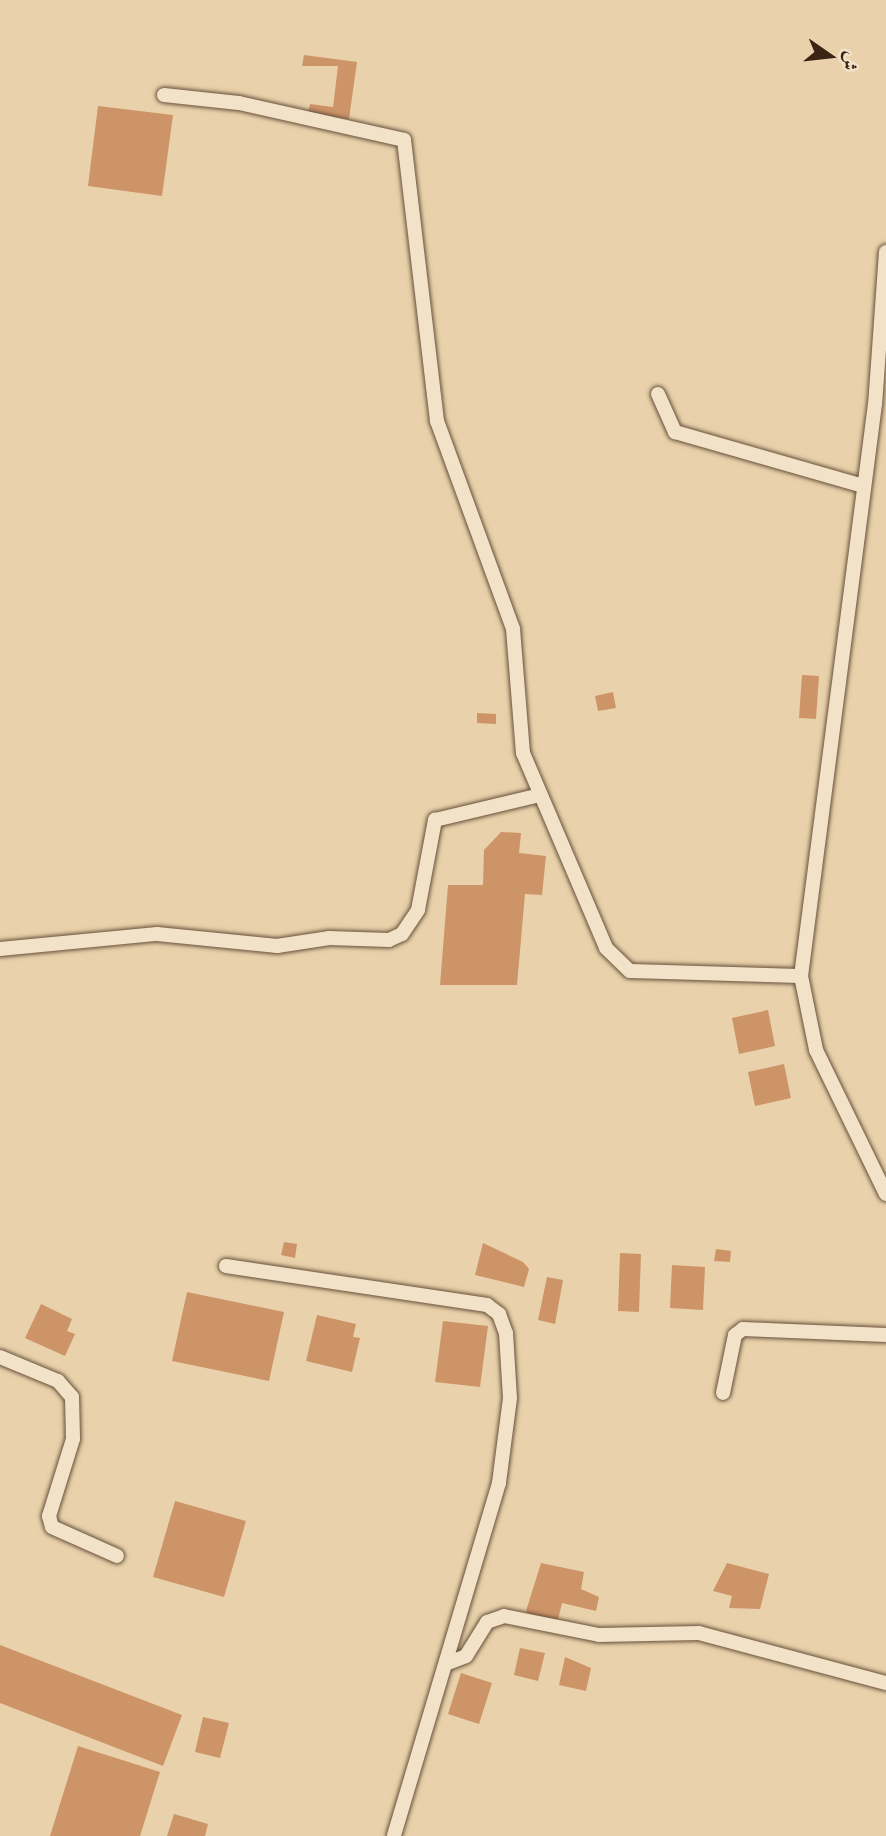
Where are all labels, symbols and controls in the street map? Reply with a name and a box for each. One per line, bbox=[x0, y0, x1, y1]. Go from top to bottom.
north arrow bbox=[795, 21, 865, 91]
text: ش bbox=[836, 49, 864, 73]

